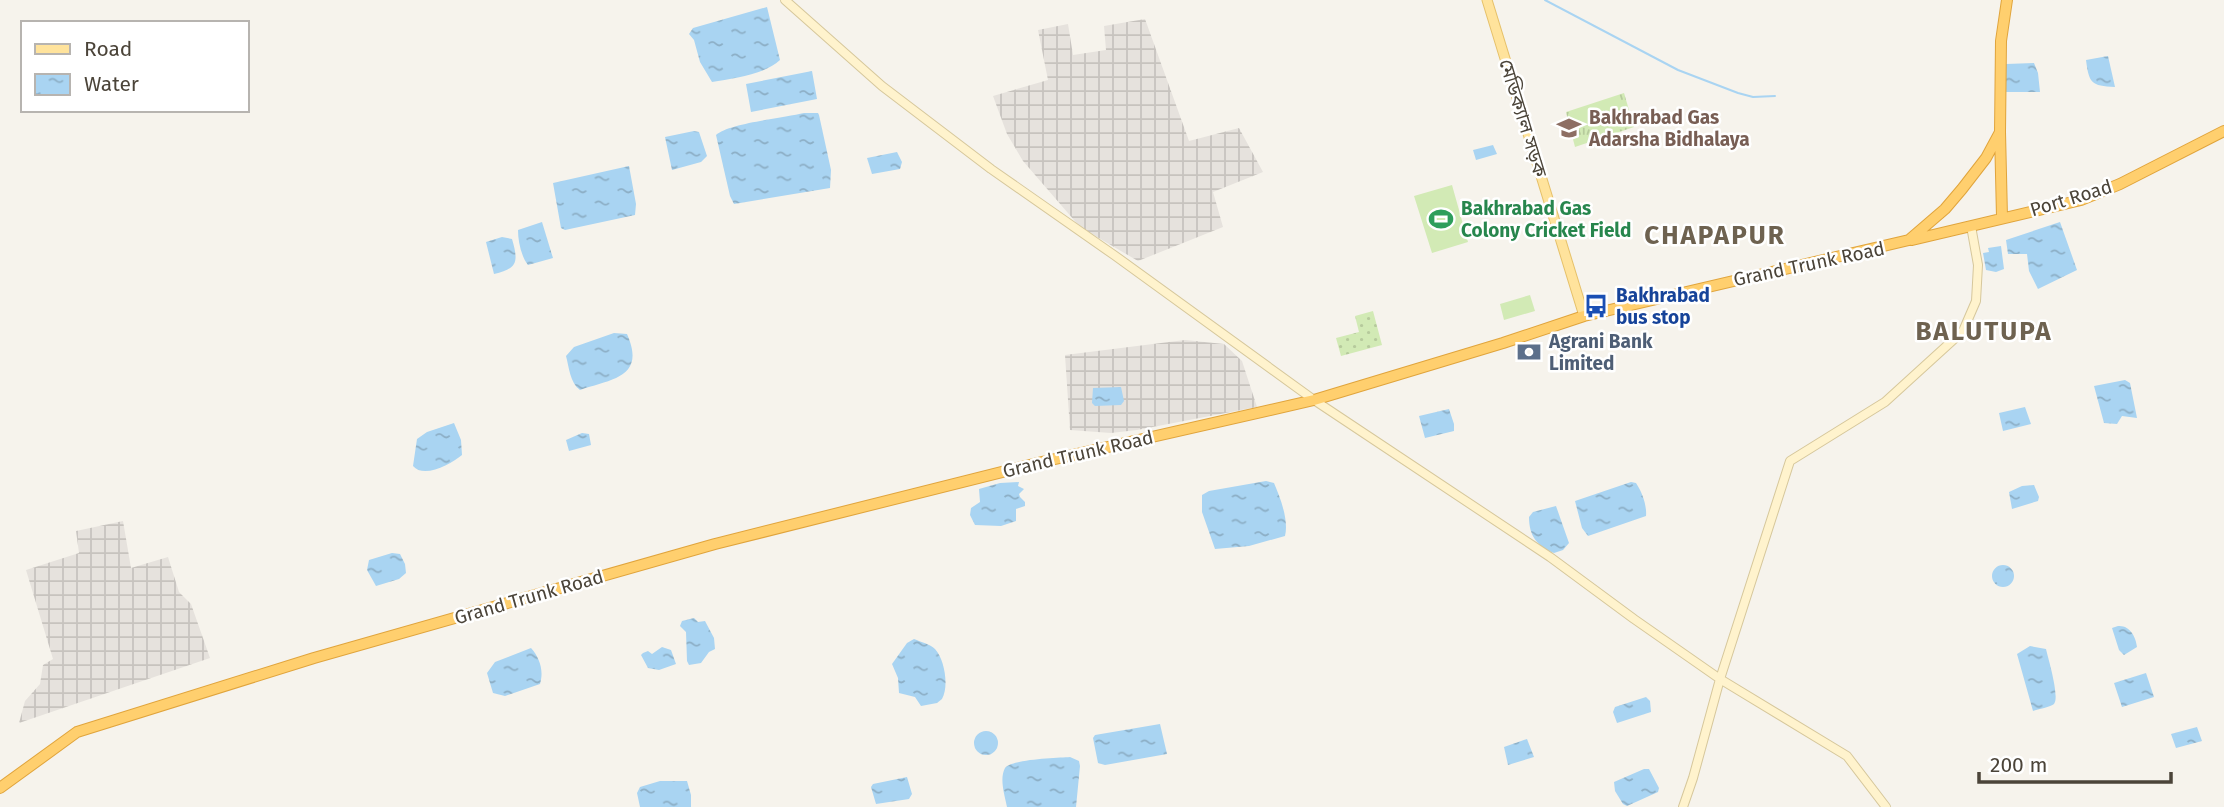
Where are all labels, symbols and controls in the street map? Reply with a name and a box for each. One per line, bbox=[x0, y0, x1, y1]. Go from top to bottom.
legend bbox=[21, 21, 248, 112]
text: Road bbox=[84, 36, 132, 62]
street label: মেডিক্যাল সড়ক bbox=[1494, 56, 1552, 180]
text: Water bbox=[84, 71, 139, 97]
place label: Bakhrabad Gas Adarsha Bidhalaya bbox=[1588, 106, 1750, 151]
school or university icon: Bakhrabad Gas Adarsha Bidhalaya bbox=[1555, 114, 1583, 142]
street label: Port Road bbox=[2027, 175, 2115, 221]
place label: Bakhrabad Gas Colony Cricket Field bbox=[1461, 197, 1631, 242]
sports icon: Bakhrabad Gas Colony Cricket Field bbox=[1427, 205, 1455, 233]
district label: CHAPAPUR bbox=[1644, 220, 1786, 251]
street label: Grand Trunk Road bbox=[1731, 237, 1887, 291]
place label: Bakhrabad bus stop bbox=[1616, 284, 1710, 329]
bus stop icon: Bakhrabad bus stop bbox=[1582, 292, 1610, 320]
district label: BALUTUPA bbox=[1915, 316, 2053, 347]
place label: Agrani Bank Limited bbox=[1548, 330, 1653, 375]
bank icon: Agrani Bank Limited bbox=[1515, 338, 1543, 366]
street label: Grand Trunk Road bbox=[1000, 425, 1156, 483]
street label: Grand Trunk Road bbox=[452, 565, 606, 629]
scale bar bbox=[1979, 740, 2172, 784]
text: 200 m bbox=[1990, 752, 2047, 778]

